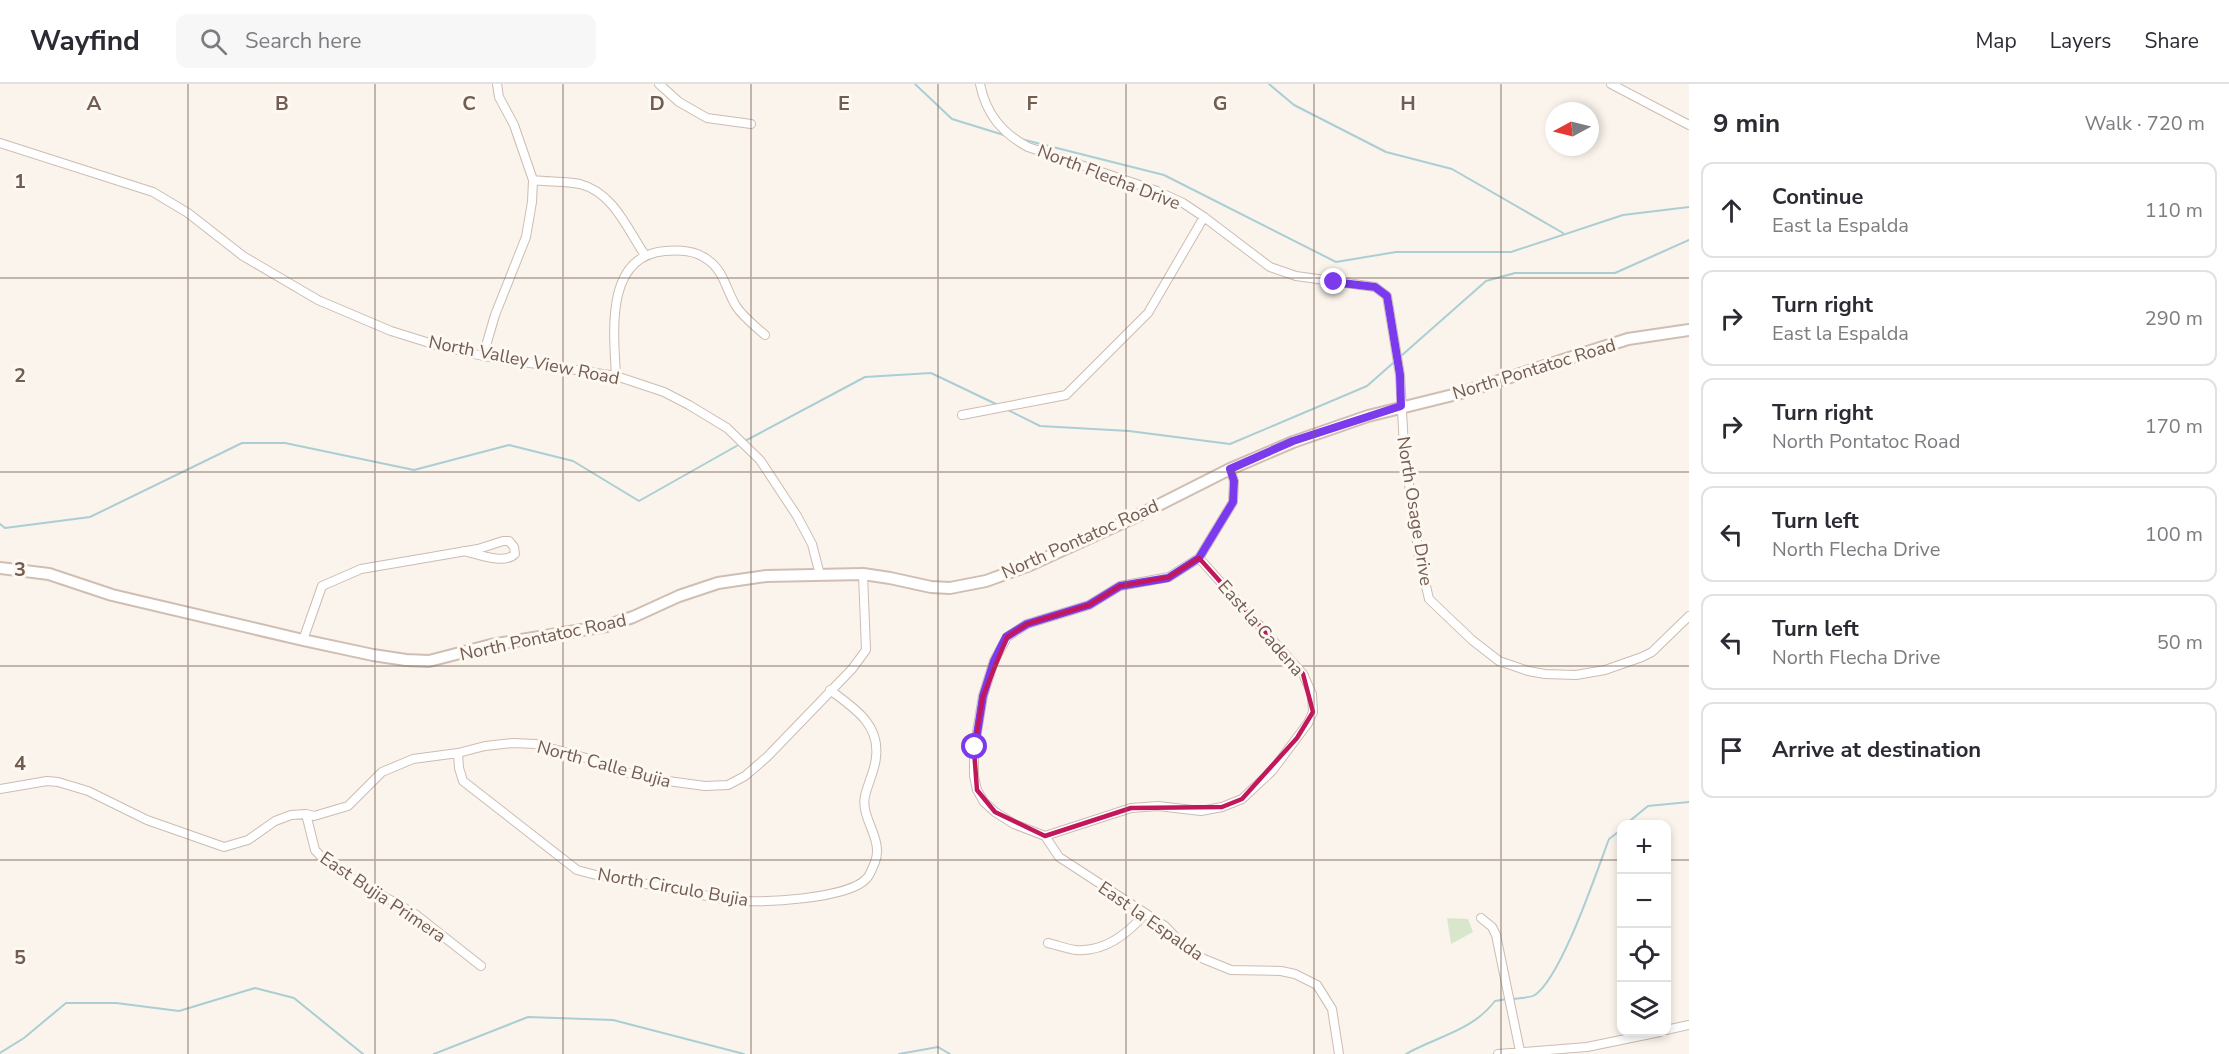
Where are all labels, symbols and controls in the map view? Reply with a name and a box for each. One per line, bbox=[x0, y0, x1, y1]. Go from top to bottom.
search box bbox=[176, 14, 596, 68]
text: Wayfind bbox=[30, 22, 140, 60]
icon: search bbox=[197, 25, 230, 58]
text: Search here bbox=[245, 26, 362, 56]
text: Map bbox=[1975, 27, 2017, 55]
text: Layers bbox=[2050, 27, 2111, 55]
text: Share bbox=[2144, 27, 2199, 55]
text: A bbox=[87, 90, 102, 117]
text: B bbox=[275, 90, 289, 117]
text: C bbox=[462, 90, 476, 117]
text: D bbox=[649, 90, 665, 117]
text: E bbox=[838, 90, 850, 117]
text: F bbox=[1026, 90, 1038, 117]
text: G bbox=[1213, 90, 1227, 117]
text: H bbox=[1400, 90, 1416, 117]
north arrow bbox=[1545, 102, 1599, 156]
text: 9 min bbox=[1713, 106, 1780, 141]
text: Walk · 720 m bbox=[2085, 110, 2205, 137]
street label: North Flecha Drive bbox=[1034, 139, 1184, 215]
text: 1 bbox=[14, 168, 26, 195]
text: Continue bbox=[1772, 182, 1863, 212]
icon: ahead bbox=[1715, 194, 1748, 227]
text: 110 m bbox=[2145, 197, 2203, 224]
text: East la Espalda bbox=[1772, 212, 1909, 239]
route end bbox=[1320, 268, 1346, 294]
text: Turn right bbox=[1772, 290, 1873, 320]
icon: right bbox=[1715, 302, 1748, 335]
text: 290 m bbox=[2145, 305, 2203, 332]
text: East la Espalda bbox=[1772, 320, 1909, 347]
street label: North Valley View Road bbox=[427, 330, 621, 390]
street label: North Pontatoc Road bbox=[1449, 333, 1619, 405]
text: 2 bbox=[14, 362, 26, 389]
text: Turn right bbox=[1772, 398, 1873, 428]
icon: right bbox=[1715, 410, 1748, 443]
text: 170 m bbox=[2145, 413, 2203, 440]
text: North Pontatoc Road bbox=[1772, 428, 1960, 455]
street label: North Osage Drive bbox=[1391, 435, 1439, 587]
street label: North Pontatoc Road bbox=[998, 494, 1162, 584]
text: Turn left bbox=[1772, 506, 1859, 536]
icon: left bbox=[1715, 518, 1748, 551]
text: 100 m bbox=[2145, 521, 2203, 548]
text: North Flecha Drive bbox=[1772, 536, 1940, 563]
text: 3 bbox=[14, 556, 26, 583]
street label: East la Cadena bbox=[1213, 575, 1309, 681]
street label: North Pontatoc Road bbox=[458, 608, 628, 666]
text: Turn left bbox=[1772, 614, 1859, 644]
icon: left bbox=[1715, 626, 1748, 659]
text: 50 m bbox=[2157, 629, 2203, 656]
text: North Flecha Drive bbox=[1772, 644, 1940, 671]
route start bbox=[961, 733, 987, 759]
icon: arrive bbox=[1715, 734, 1748, 767]
street label: North Calle Bujia bbox=[534, 735, 674, 793]
text: Arrive at destination bbox=[1772, 735, 1981, 765]
text: 4 bbox=[14, 750, 26, 777]
map controls bbox=[1617, 820, 1671, 1036]
button: + bbox=[1617, 820, 1671, 874]
street label: East Bujia Primera bbox=[315, 846, 451, 948]
street label: North Circulo Bujia bbox=[596, 862, 750, 912]
button: − bbox=[1617, 874, 1671, 928]
street label: East la Espalda bbox=[1094, 876, 1208, 966]
button: locate bbox=[1617, 928, 1671, 982]
text: 5 bbox=[14, 944, 26, 971]
button: layers bbox=[1617, 982, 1671, 1036]

